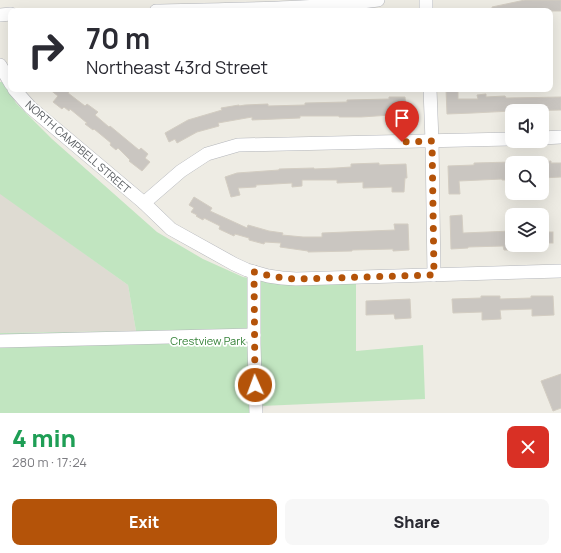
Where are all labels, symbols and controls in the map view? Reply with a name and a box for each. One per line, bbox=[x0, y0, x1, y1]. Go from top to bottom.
text: 70 m bbox=[86, 19, 150, 57]
icon: right bbox=[20, 24, 72, 76]
text: Northeast 43rd Street bbox=[86, 55, 268, 79]
street label: NORTH CAMPBELL STREET bbox=[23, 97, 134, 197]
pin bbox=[385, 101, 419, 142]
map controls bbox=[505, 104, 549, 252]
button: sound bbox=[505, 104, 549, 148]
icon: arrive bbox=[391, 107, 413, 129]
button: search bbox=[505, 156, 549, 200]
button: layers bbox=[505, 208, 549, 252]
park label: Crestview Park bbox=[170, 333, 246, 348]
position arrow bbox=[234, 364, 276, 406]
text: 4 min bbox=[12, 421, 76, 454]
button: close bbox=[507, 426, 549, 468]
text: 280 m · 17:24 bbox=[12, 453, 87, 471]
button: Exit bbox=[12, 499, 277, 545]
button: Share bbox=[285, 499, 549, 545]

